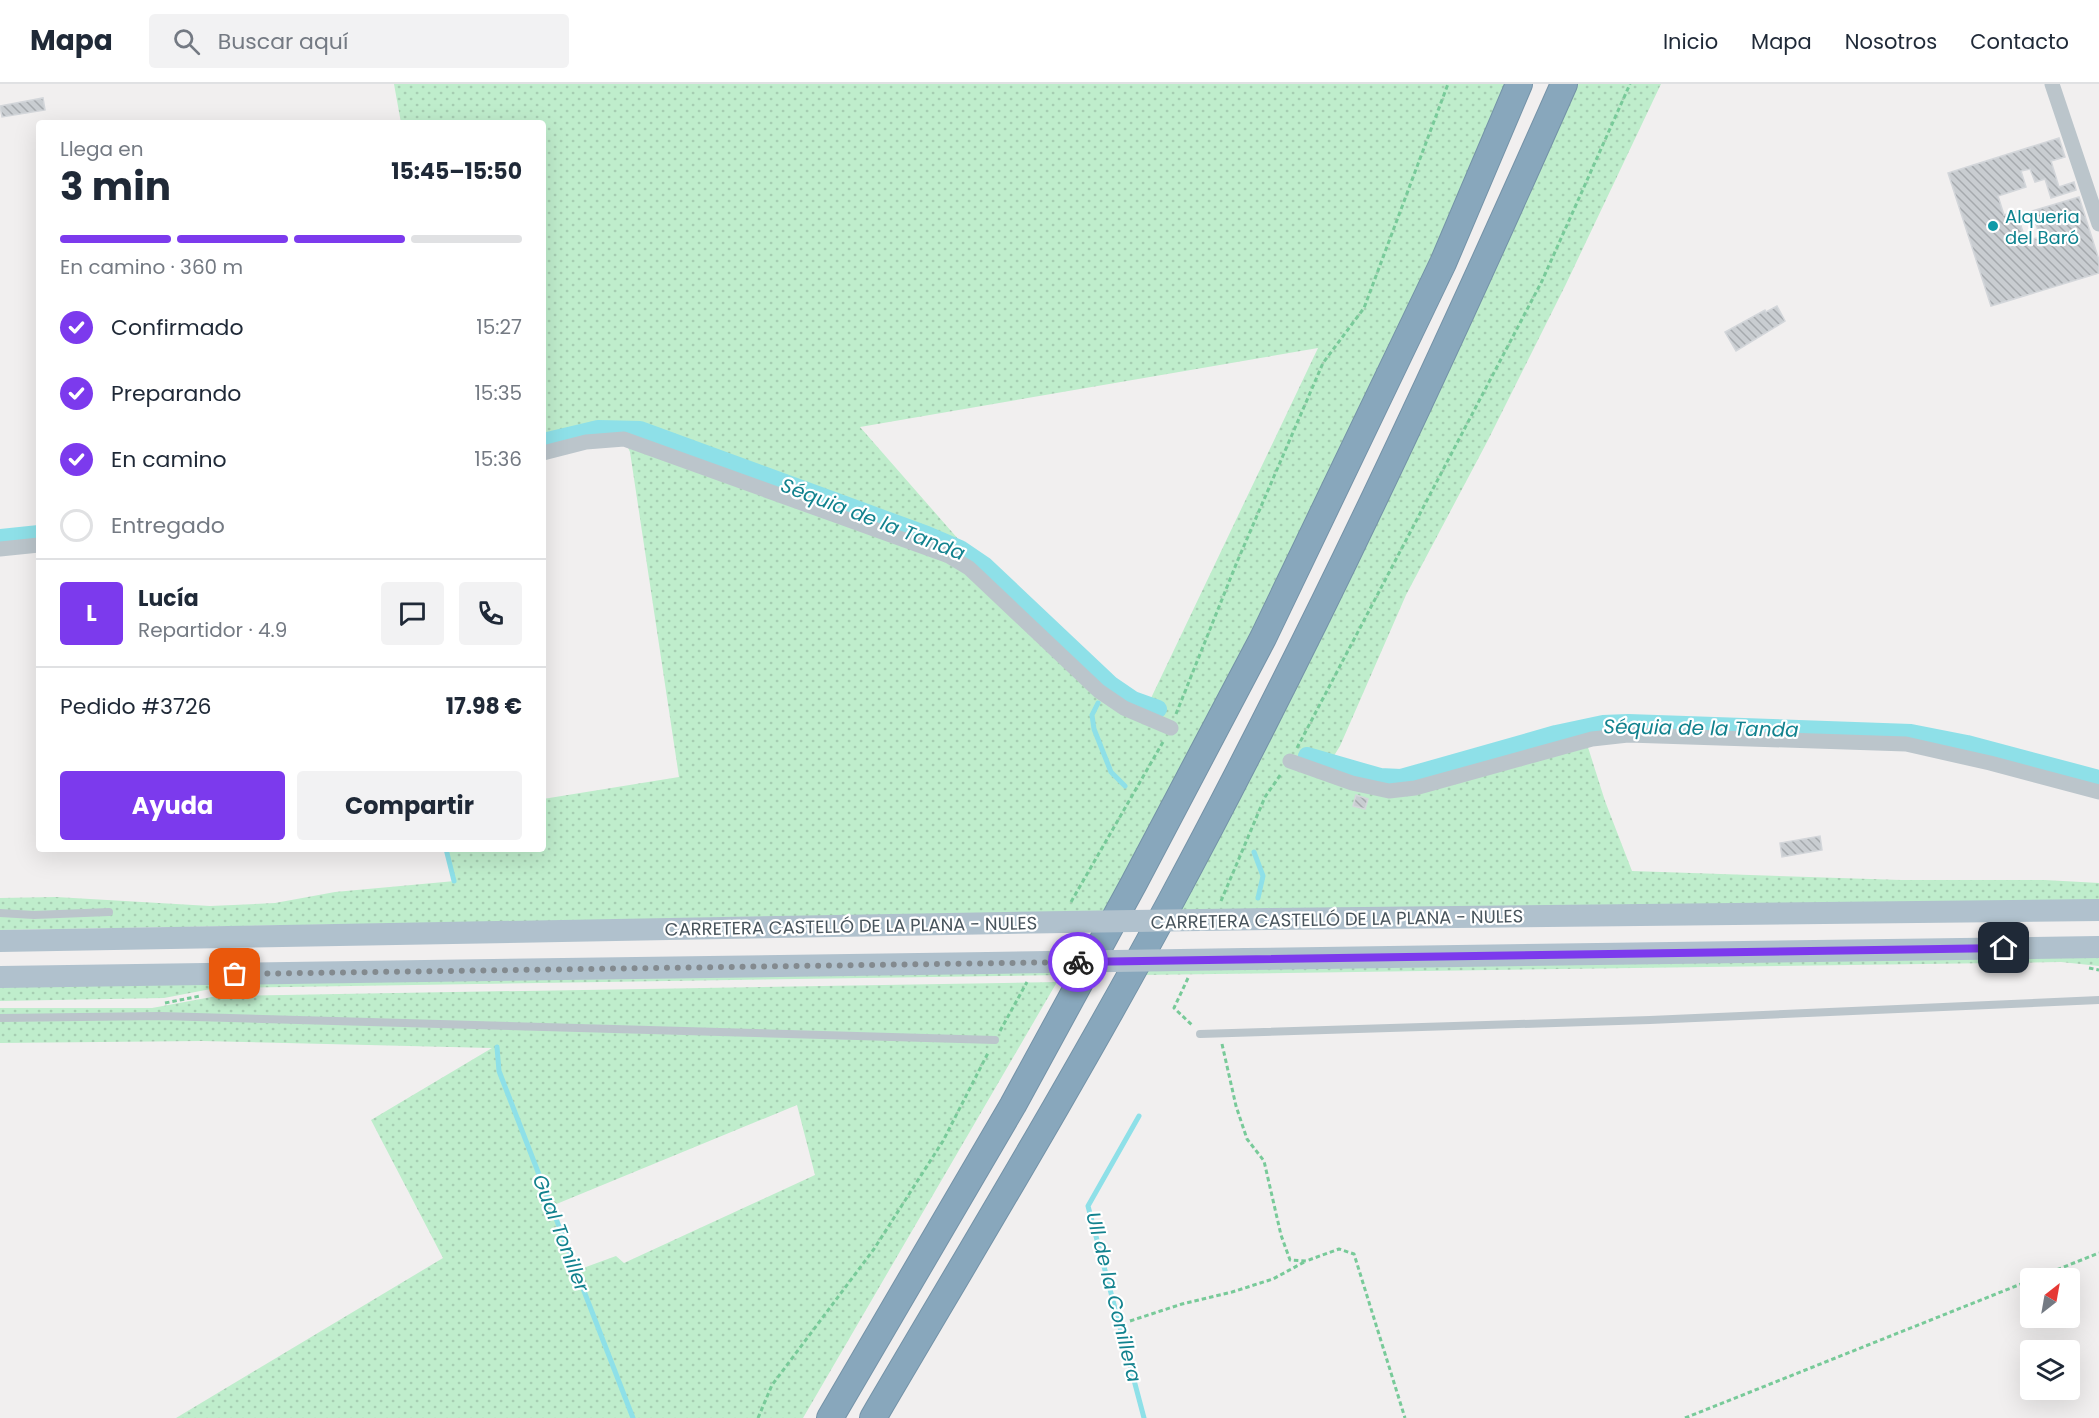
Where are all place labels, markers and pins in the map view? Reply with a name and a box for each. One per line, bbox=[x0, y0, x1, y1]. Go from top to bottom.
place label: Alqueria del Baró bbox=[2005, 204, 2080, 250]
marker: Alqueria del Baró bbox=[1986, 219, 2000, 233]
pin bbox=[1978, 922, 2029, 973]
pin bbox=[209, 948, 260, 999]

